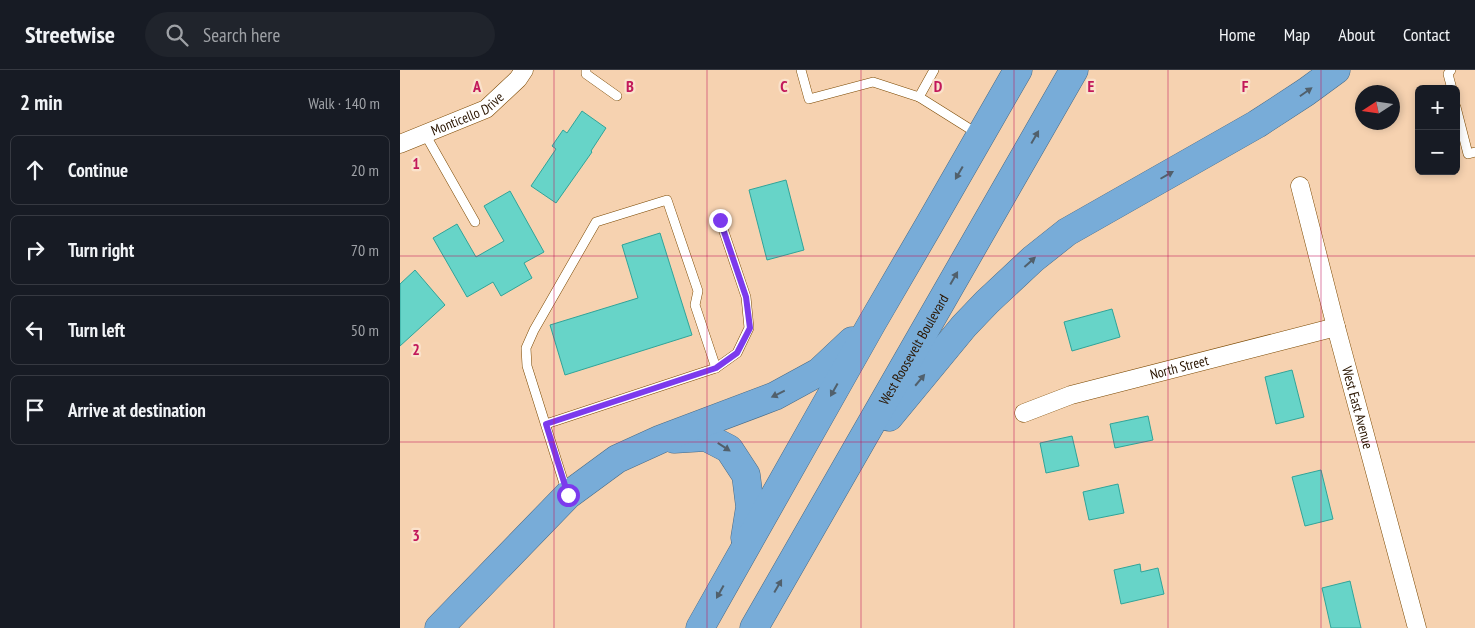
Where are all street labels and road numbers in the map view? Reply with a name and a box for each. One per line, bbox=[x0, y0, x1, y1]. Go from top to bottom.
street label: Monticello Drive bbox=[428, 88, 508, 139]
street label: West Roosevelt Boulevard bbox=[875, 291, 953, 408]
street label: North Street bbox=[1148, 351, 1211, 383]
street label: West East Avenue bbox=[1338, 364, 1377, 451]

